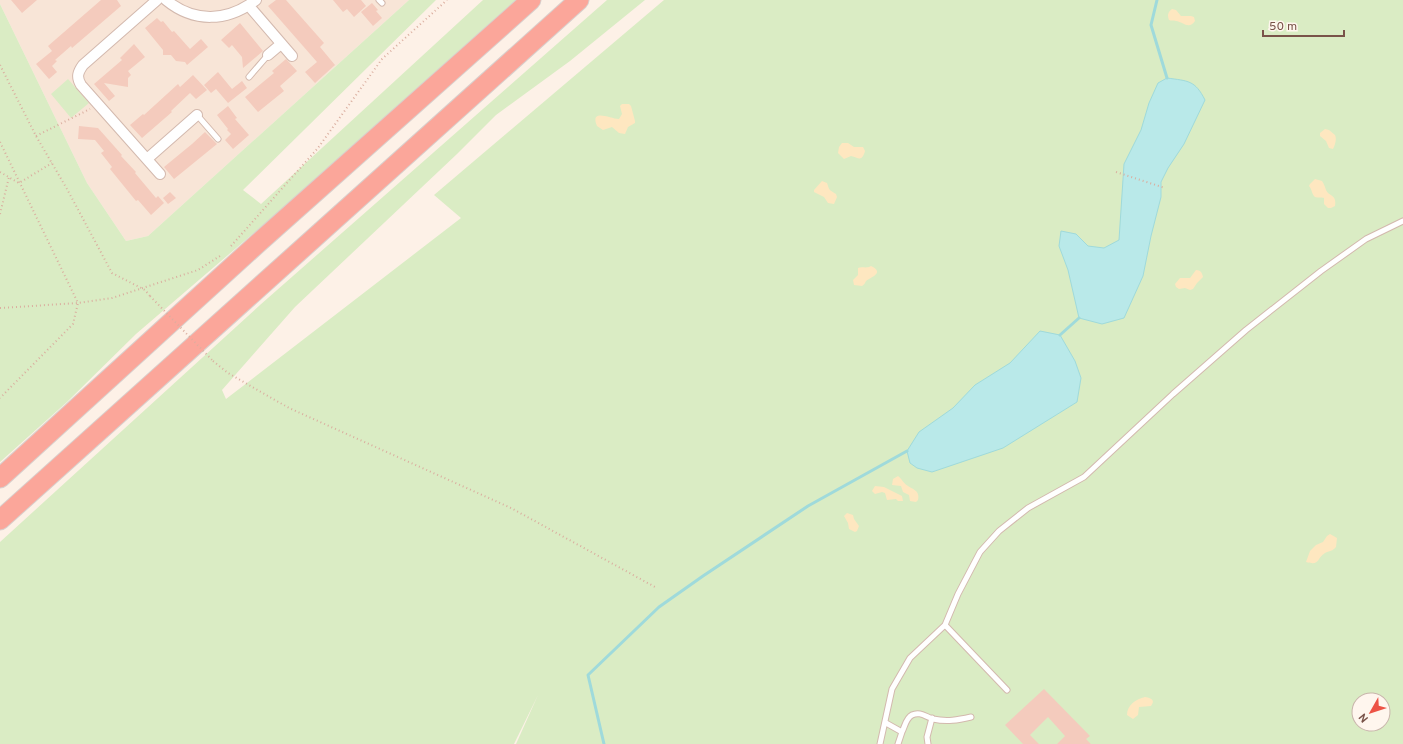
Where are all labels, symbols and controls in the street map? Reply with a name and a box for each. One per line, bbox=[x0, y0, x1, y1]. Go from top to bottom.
scale bar bbox=[1263, 12, 1344, 38]
text: 50 m bbox=[1269, 19, 1297, 35]
north arrow bbox=[1351, 692, 1391, 732]
text: N bbox=[1356, 710, 1372, 725]

